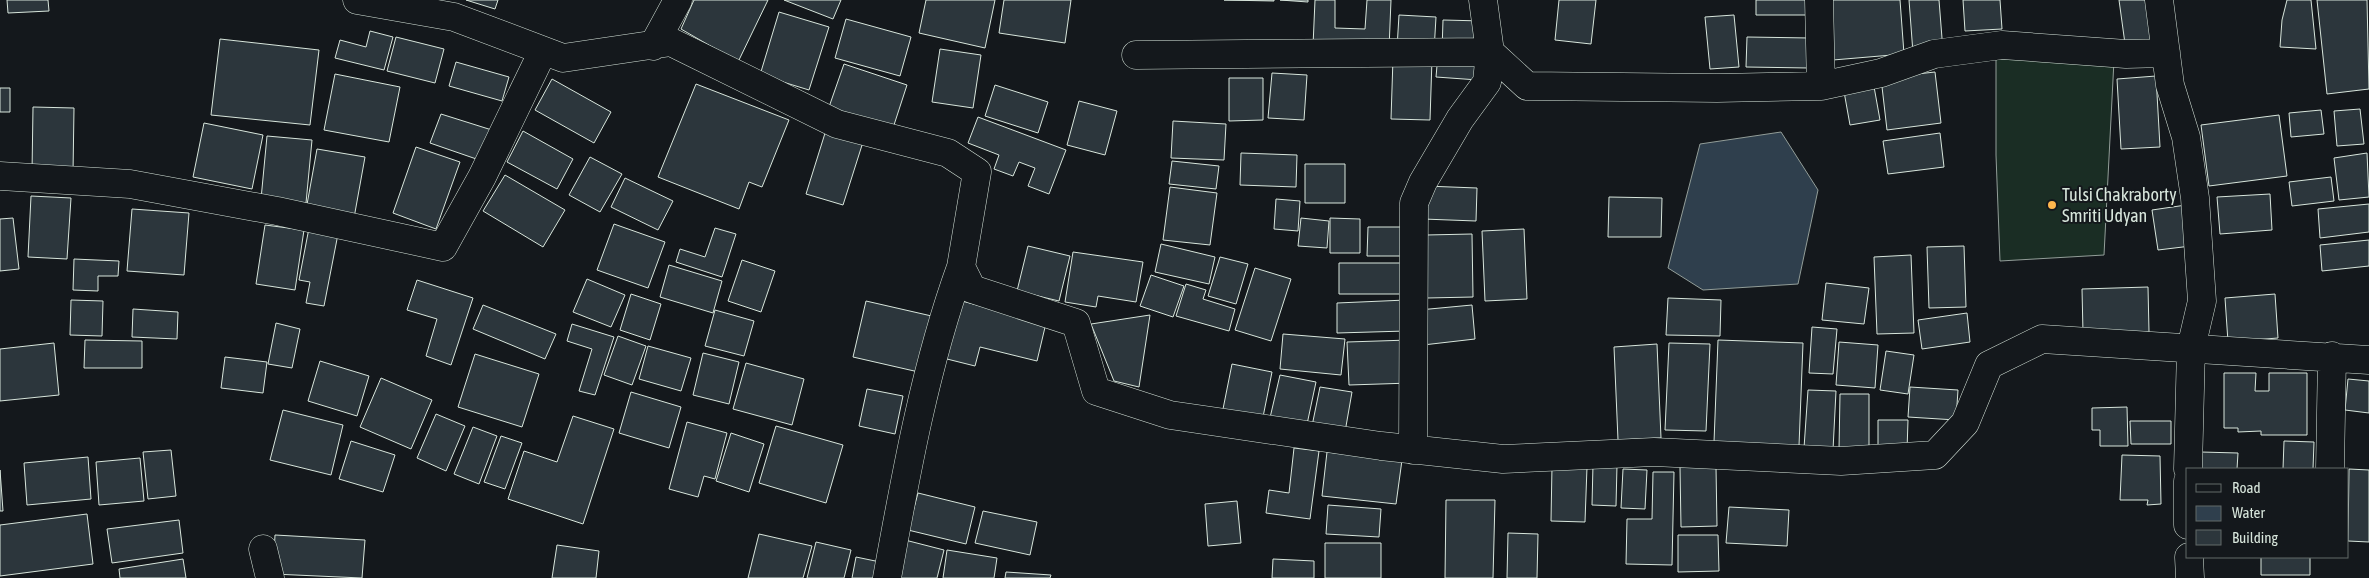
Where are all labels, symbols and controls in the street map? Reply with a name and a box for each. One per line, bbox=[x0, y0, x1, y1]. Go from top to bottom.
place label: Tulsi Chakraborty Smriti Udyan bbox=[2062, 184, 2177, 226]
marker: Tulsi Chakraborty Smriti Udyan bbox=[2046, 199, 2058, 211]
legend bbox=[2186, 468, 2349, 558]
text: Road bbox=[2232, 479, 2261, 496]
text: Water bbox=[2232, 504, 2265, 521]
text: Building bbox=[2232, 529, 2278, 546]

